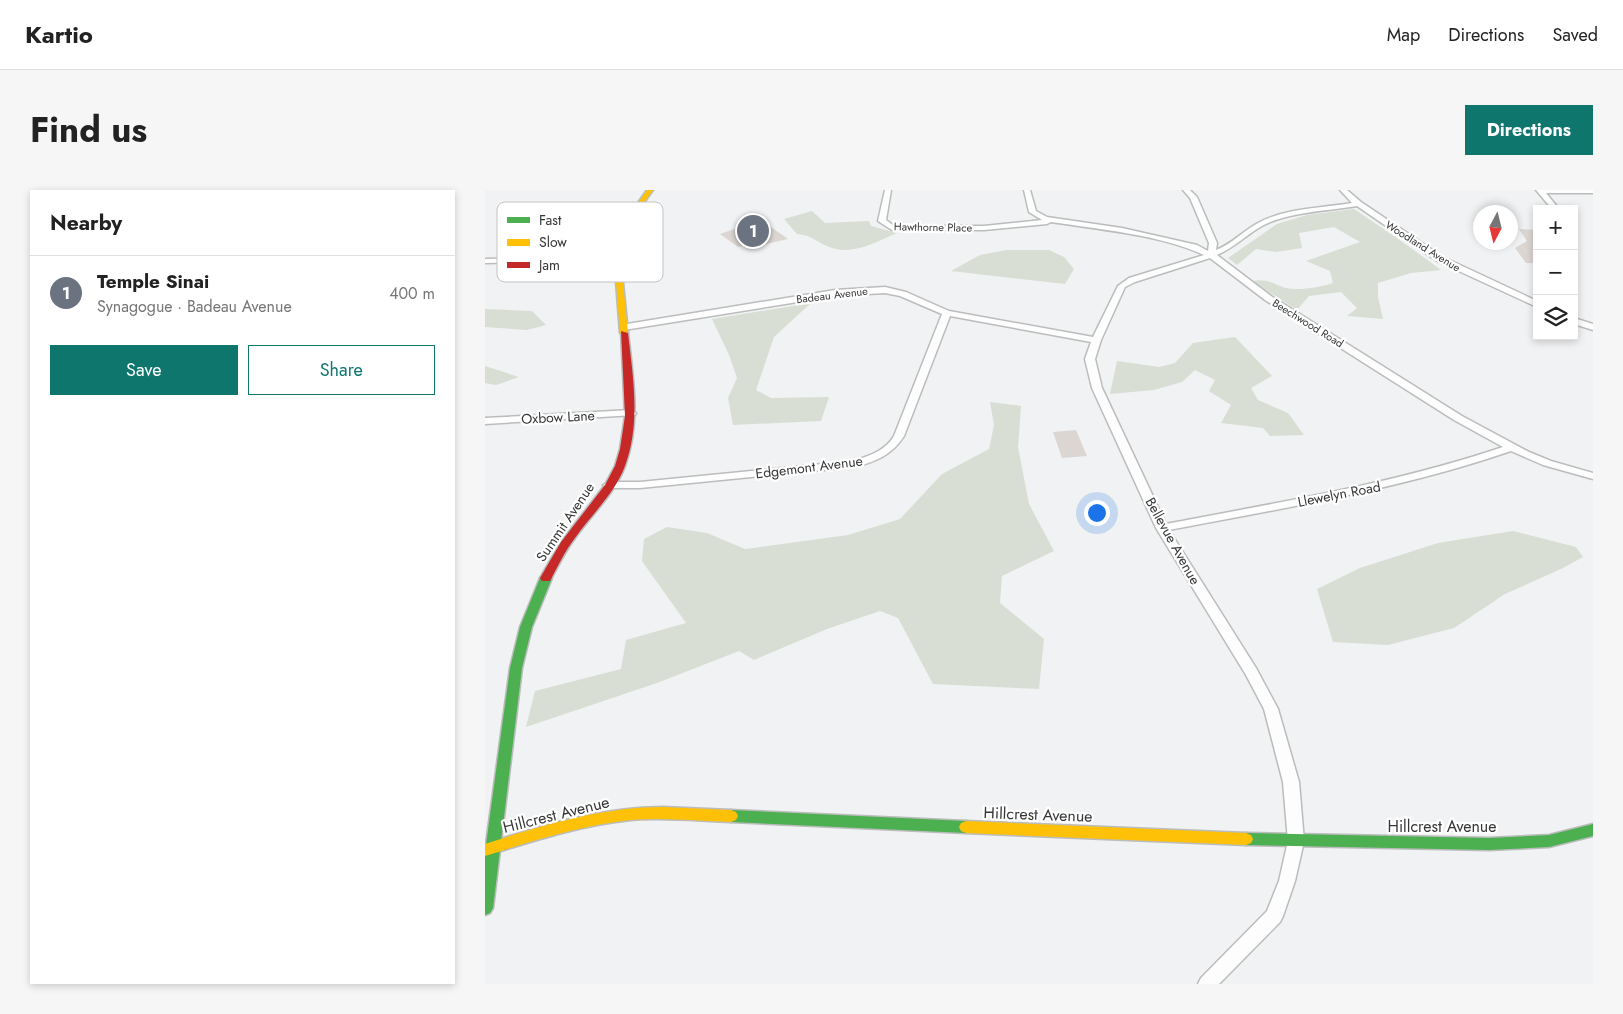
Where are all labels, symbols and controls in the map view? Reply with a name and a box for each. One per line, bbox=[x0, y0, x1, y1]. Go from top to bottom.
text: Kartio bbox=[25, 17, 93, 52]
text: Map bbox=[1387, 22, 1420, 48]
text: Directions bbox=[1448, 22, 1524, 48]
text: Saved bbox=[1552, 22, 1598, 48]
text: Find us bbox=[30, 105, 147, 155]
button: Directions bbox=[1465, 105, 1593, 155]
legend bbox=[497, 202, 663, 282]
north arrow bbox=[1473, 205, 1518, 250]
map controls bbox=[1533, 205, 1578, 340]
button: + bbox=[1533, 205, 1578, 250]
text: Nearby bbox=[50, 208, 122, 238]
text: Fast bbox=[539, 210, 562, 230]
pin: 1 bbox=[737, 212, 769, 250]
street label: Woodland Avenue bbox=[1382, 216, 1464, 276]
street label: Hawthorne Place bbox=[894, 218, 973, 236]
text: Slow bbox=[539, 232, 567, 252]
button: − bbox=[1533, 250, 1578, 295]
text: Jam bbox=[537, 255, 560, 275]
text: Temple Sinai bbox=[97, 268, 209, 295]
text: 1 bbox=[62, 282, 70, 305]
text: 400 m bbox=[389, 282, 435, 305]
street label: Badeau Avenue bbox=[795, 283, 869, 307]
text: Synagogue · Badeau Avenue bbox=[97, 295, 292, 318]
street label: Beechwood Road bbox=[1269, 295, 1347, 351]
button: layers bbox=[1533, 295, 1578, 340]
button: Save bbox=[50, 345, 238, 395]
button: Share bbox=[248, 345, 435, 395]
street label: Oxbow Lane bbox=[521, 405, 595, 429]
street label: Edgemont Avenue bbox=[754, 450, 864, 484]
street label: Llewelyn Road bbox=[1296, 476, 1382, 512]
street label: Summit Avenue bbox=[531, 478, 599, 566]
street label: Bellevue Avenue bbox=[1141, 494, 1205, 588]
your location bbox=[1084, 500, 1110, 526]
street label: Hillcrest Avenue bbox=[500, 790, 612, 839]
street label: Hillcrest Avenue bbox=[983, 801, 1093, 828]
street label: Hillcrest Avenue bbox=[1387, 815, 1497, 838]

